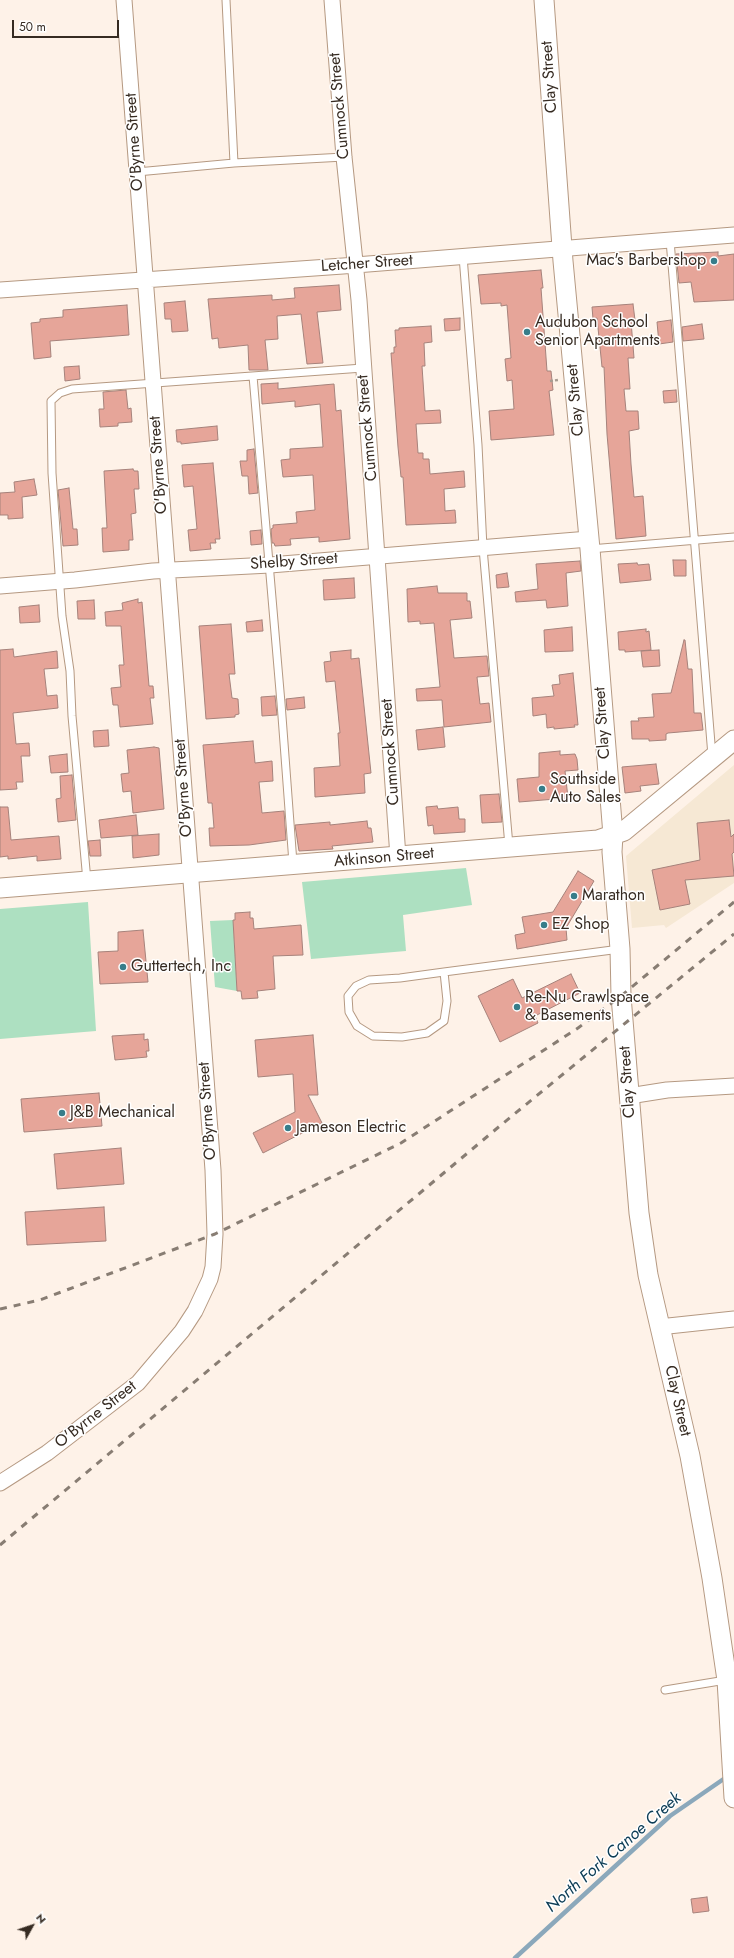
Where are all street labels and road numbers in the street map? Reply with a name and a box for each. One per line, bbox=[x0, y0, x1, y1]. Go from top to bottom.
street label: Clay Street bbox=[538, 40, 562, 114]
street label: Cumnock Street bbox=[326, 52, 354, 160]
street label: O'Byrne Street bbox=[122, 92, 148, 192]
street label: Letcher Street bbox=[320, 251, 414, 277]
street label: Clay Street bbox=[563, 363, 589, 437]
street label: Cumnock Street bbox=[354, 374, 382, 482]
street label: O'Byrne Street bbox=[146, 415, 172, 515]
street label: Shelby Street bbox=[249, 549, 339, 575]
street label: Clay Street bbox=[591, 686, 615, 760]
street label: Cumnock Street bbox=[378, 698, 404, 806]
street label: O'Byrne Street bbox=[171, 738, 197, 838]
street label: Atkinson Street bbox=[333, 844, 435, 872]
street label: Clay Street bbox=[616, 1045, 640, 1119]
street label: O'Byrne Street bbox=[195, 1061, 221, 1161]
street label: Clay Street bbox=[660, 1364, 694, 1438]
street label: O'Byrne Street bbox=[51, 1377, 141, 1453]

